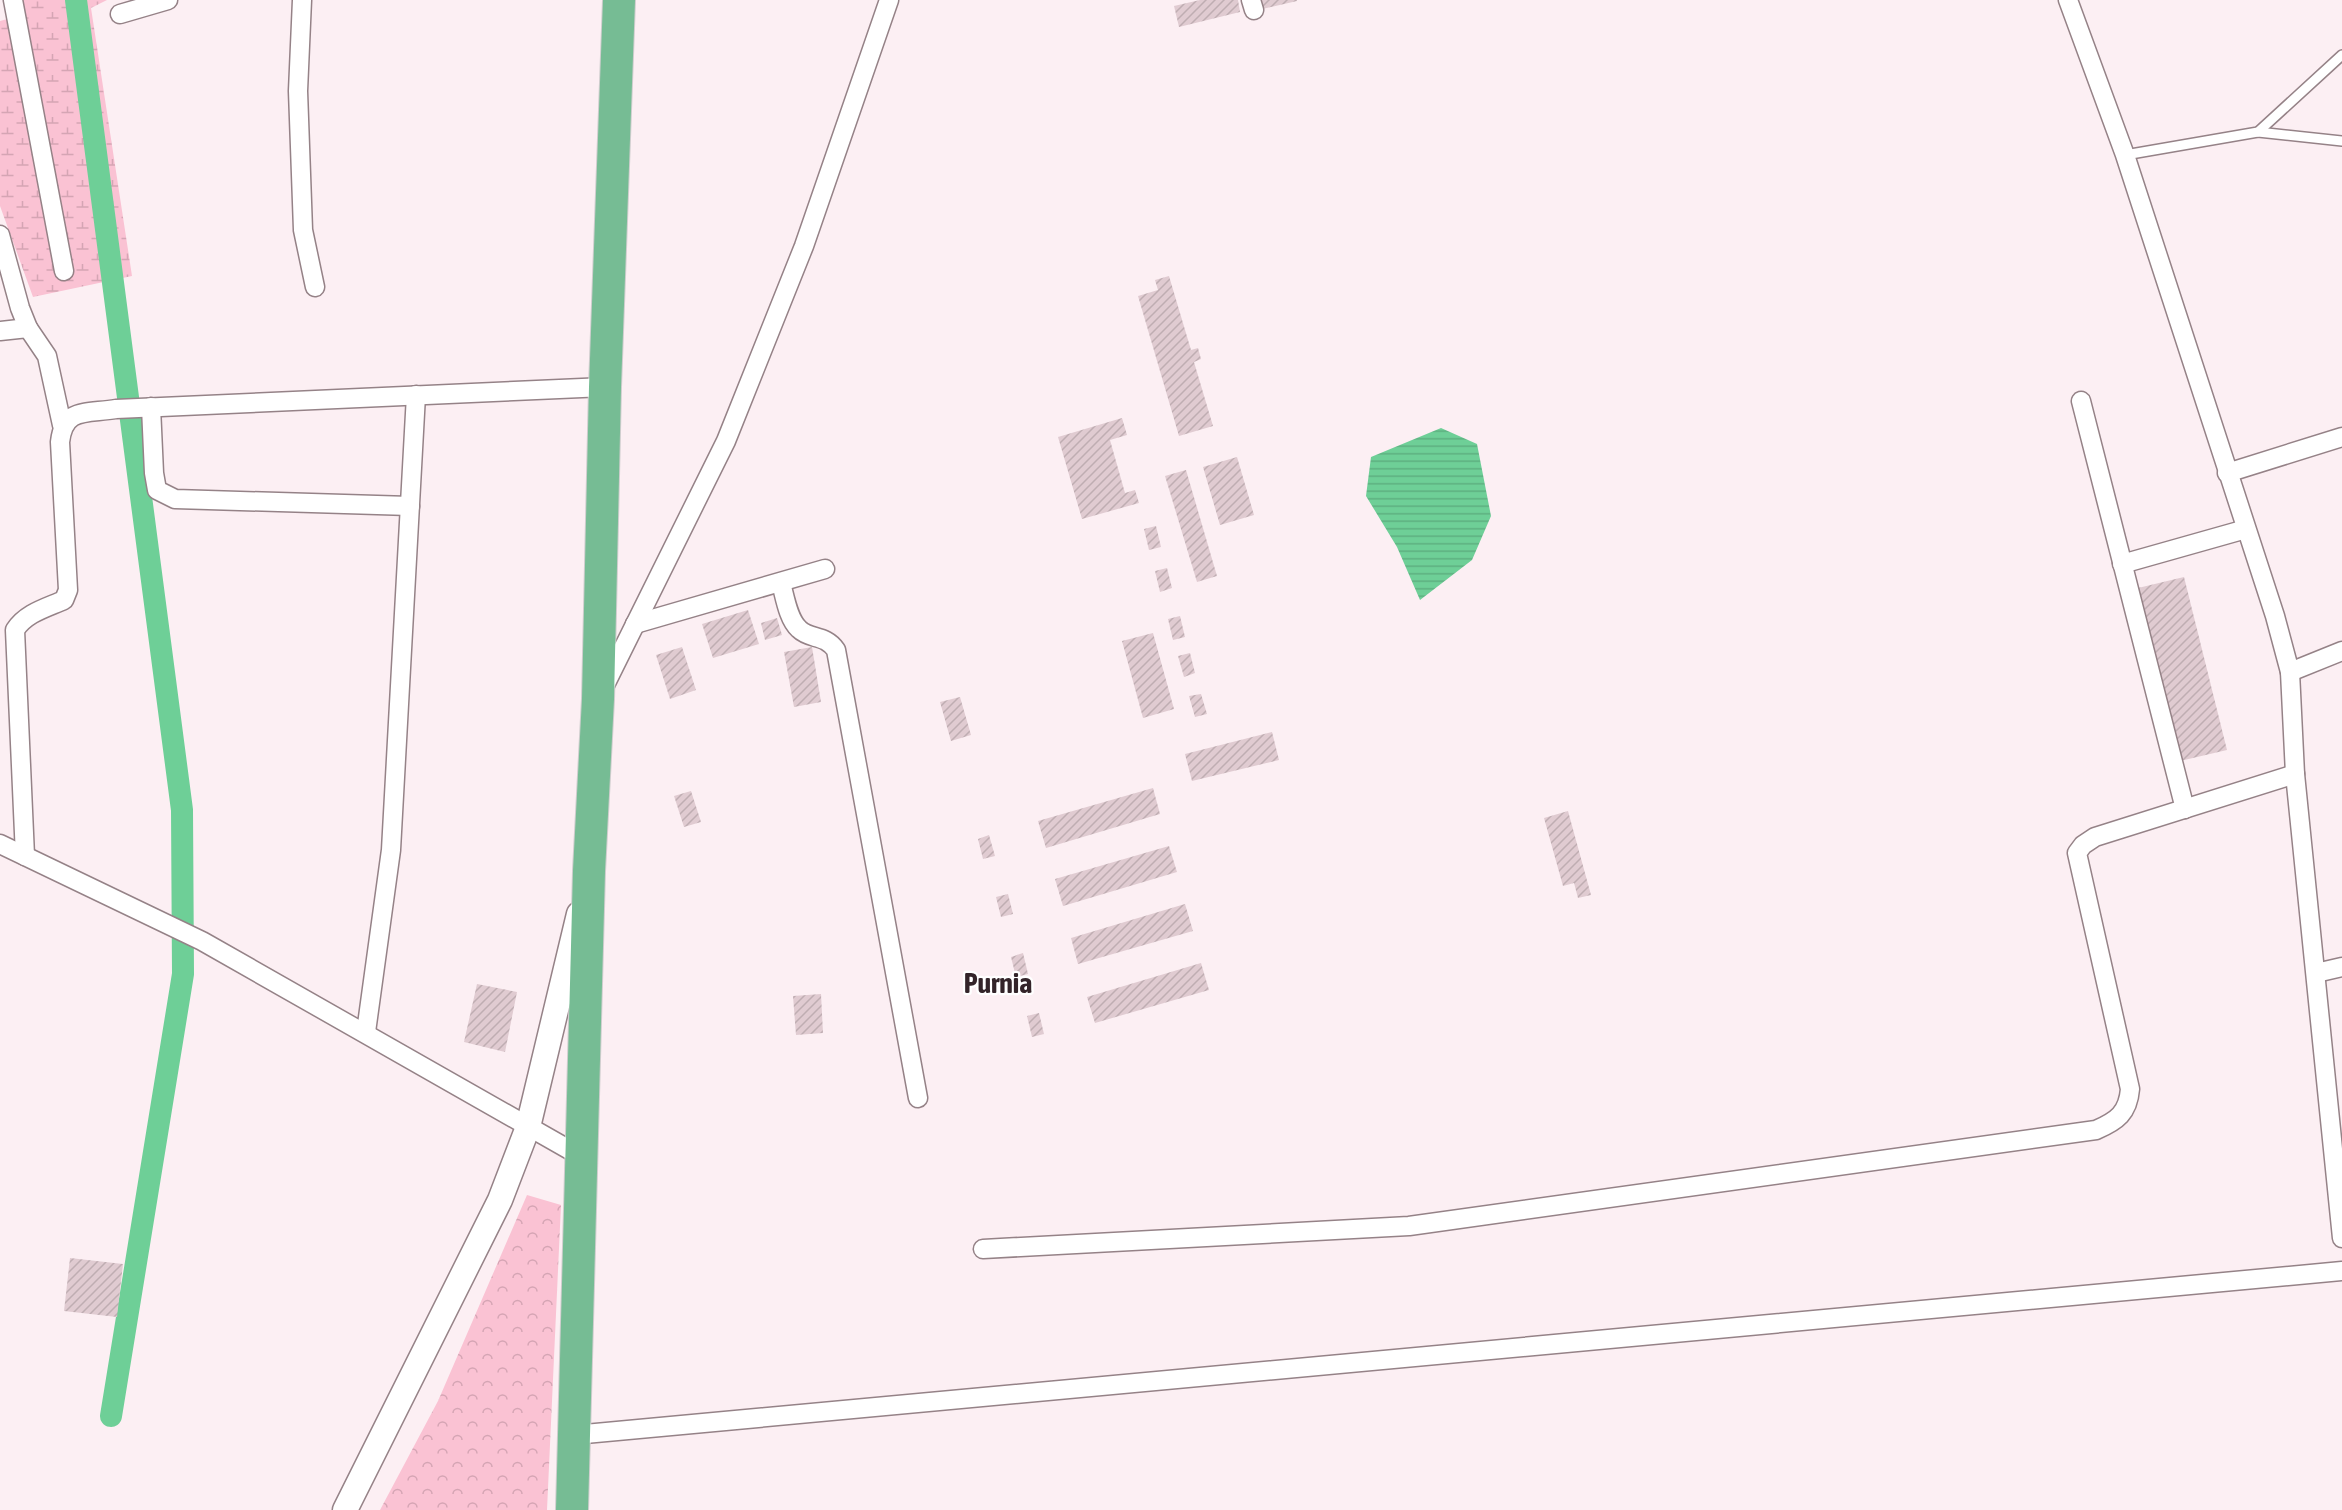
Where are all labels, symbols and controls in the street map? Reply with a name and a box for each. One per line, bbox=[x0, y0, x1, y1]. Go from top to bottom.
district label: Purnia bbox=[964, 967, 1032, 999]

